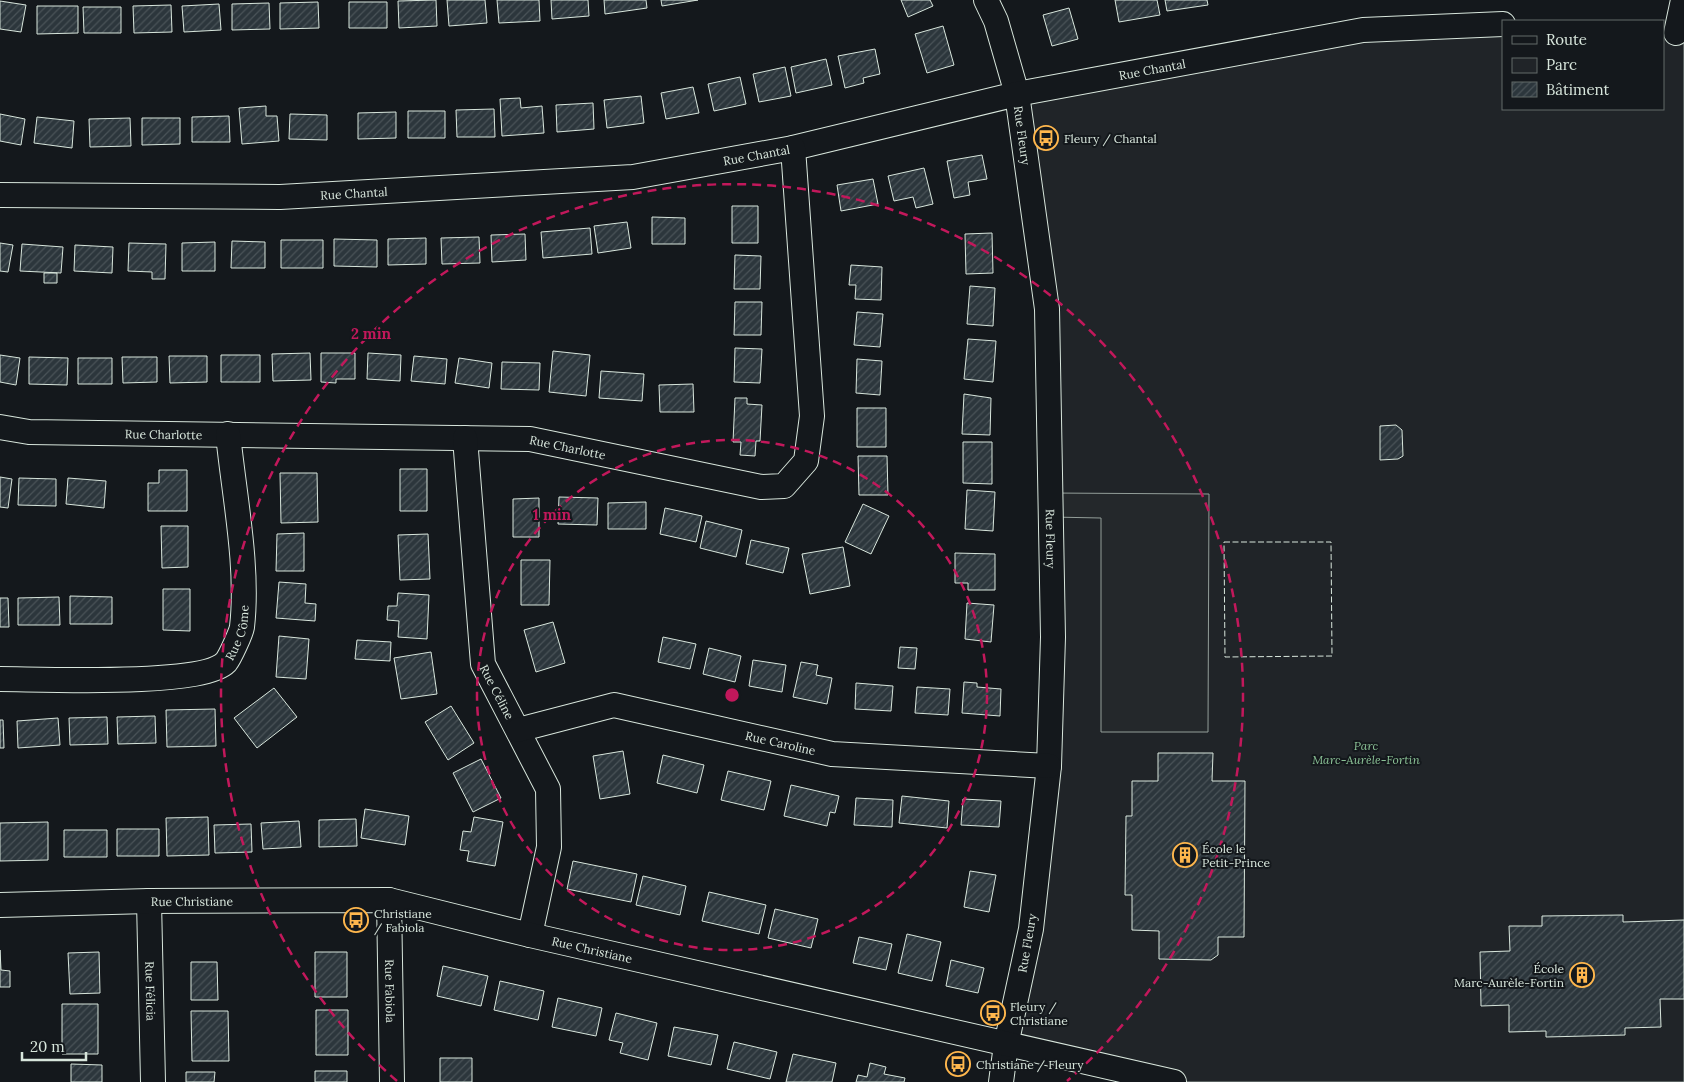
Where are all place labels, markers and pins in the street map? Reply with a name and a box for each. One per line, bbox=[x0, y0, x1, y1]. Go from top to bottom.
bus stop icon: Fleury / Chantal bbox=[1033, 125, 1059, 151]
place label: Fleury / Chantal bbox=[1064, 131, 1157, 147]
centre of rings bbox=[723, 686, 741, 704]
place label: École le Petit-Prince bbox=[1202, 841, 1271, 870]
building icon: École le Petit-Prince bbox=[1172, 842, 1198, 868]
place label: Christiane / Fabiola bbox=[374, 906, 432, 936]
bus stop icon: Christiane / Fabiola bbox=[343, 907, 369, 933]
place label: École Marc-Aurèle-Fortin bbox=[1454, 961, 1564, 990]
building icon: École Marc-Aurèle-Fortin bbox=[1569, 962, 1595, 988]
place label: Fleury / Christiane bbox=[1010, 999, 1068, 1028]
bus stop icon: Fleury / Christiane bbox=[980, 1000, 1006, 1026]
bus stop icon: Christiane / Fleury bbox=[945, 1051, 971, 1077]
place label: Christiane / Fleury bbox=[976, 1057, 1084, 1073]

